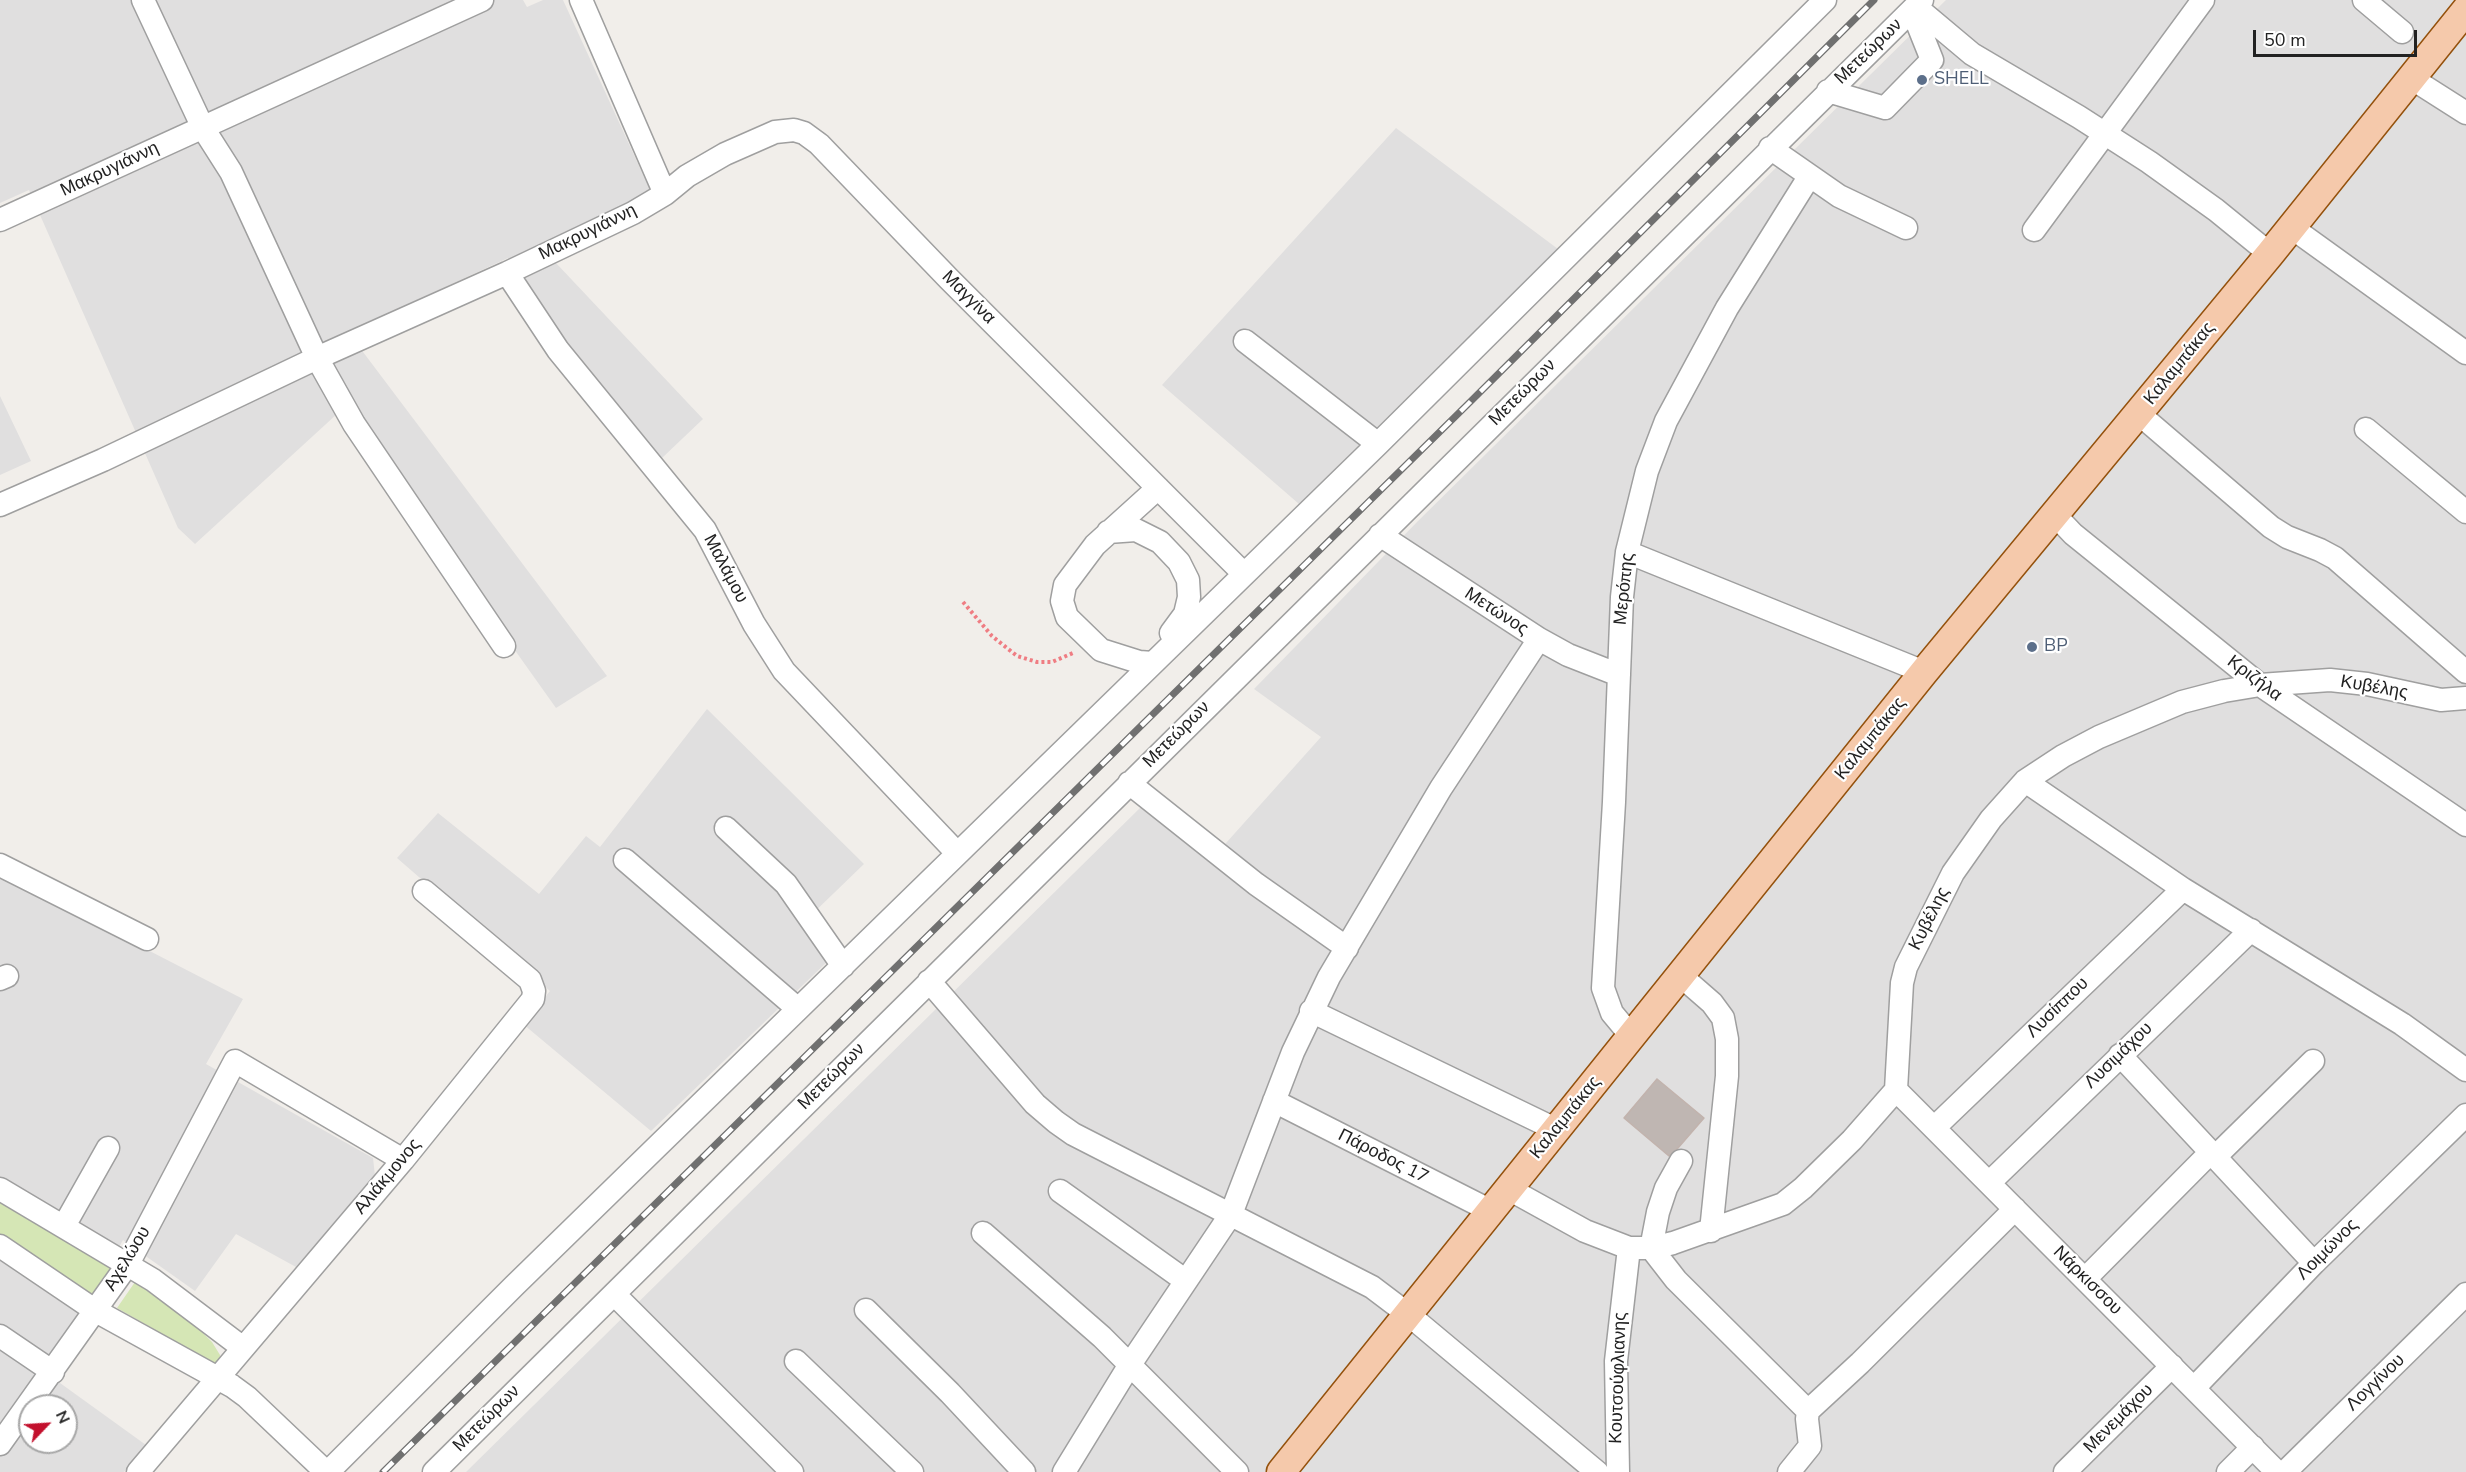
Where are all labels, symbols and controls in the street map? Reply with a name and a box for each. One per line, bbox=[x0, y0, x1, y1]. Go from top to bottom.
street label: Μετεώρων bbox=[1831, 15, 1907, 89]
scale bar bbox=[2256, 18, 2420, 56]
text: 50 m bbox=[2264, 28, 2306, 52]
place label: SHELL bbox=[1934, 69, 1989, 91]
marker: SHELL bbox=[1915, 73, 1929, 87]
street label: Μακρυγιάννη bbox=[57, 138, 163, 202]
street label: Μακρυγιάννη bbox=[536, 200, 640, 266]
street label: Μαγγίνα bbox=[937, 267, 999, 329]
street label: Καλαμπάκας bbox=[2140, 318, 2220, 410]
street label: Μετεώρων bbox=[1485, 355, 1561, 431]
street label: Μαλάμου bbox=[698, 531, 752, 607]
street label: Μερόπης bbox=[1610, 552, 1640, 626]
street label: Μετώνος bbox=[1460, 583, 1532, 641]
place label: BP bbox=[2044, 636, 2068, 658]
marker: BP bbox=[2025, 640, 2039, 654]
street label: Κριζήλα bbox=[2222, 651, 2286, 707]
street label: Κυβέλης bbox=[2339, 671, 2409, 705]
street label: Καλαμπάκας bbox=[1831, 693, 1911, 785]
street label: Μετεώρων bbox=[1139, 697, 1215, 773]
street label: Κυβέλης bbox=[1905, 884, 1955, 954]
street label: Λυσίππου bbox=[2022, 973, 2094, 1043]
street label: Λυσιμάχου bbox=[2080, 1018, 2158, 1094]
street label: Μετεώρων bbox=[794, 1039, 870, 1115]
street label: Καλαμπάκας bbox=[1526, 1072, 1606, 1164]
street label: Πάροδος 17 bbox=[1334, 1125, 1432, 1189]
street label: Αλιάκμονος bbox=[350, 1135, 426, 1219]
street label: Λοιμώνος bbox=[2293, 1215, 2363, 1285]
street label: Αχελώου bbox=[100, 1223, 156, 1295]
street label: Νάρκισσου bbox=[2048, 1242, 2126, 1320]
street label: Κουτσούφλιανης bbox=[1606, 1312, 1632, 1444]
street label: Λογγίνου bbox=[2342, 1350, 2410, 1416]
street label: Μενεμάχου bbox=[2080, 1380, 2158, 1458]
street label: Μετεώρων bbox=[449, 1381, 525, 1457]
north arrow bbox=[18, 1394, 78, 1454]
text: N bbox=[50, 1407, 75, 1427]

